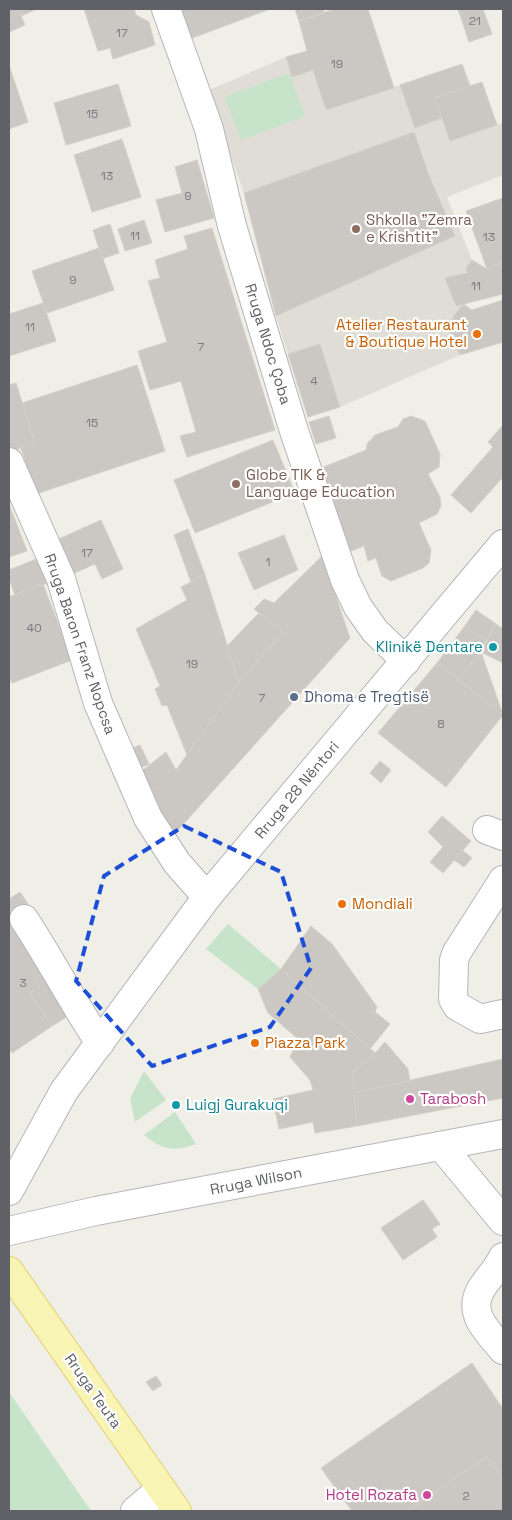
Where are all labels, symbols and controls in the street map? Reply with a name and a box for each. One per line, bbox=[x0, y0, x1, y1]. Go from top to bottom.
house number: 21 bbox=[469, 13, 481, 29]
house number: 17 bbox=[116, 25, 128, 41]
house number: 19 bbox=[331, 56, 343, 72]
house number: 15 bbox=[86, 106, 98, 122]
house number: 13 bbox=[101, 168, 113, 184]
house number: 9 bbox=[184, 188, 192, 204]
place label: Shkolla "Zemra e Krishtit" bbox=[366, 210, 472, 246]
marker: Shkolla "Zemra e Krishtit" bbox=[350, 223, 362, 235]
house number: 11 bbox=[130, 228, 140, 244]
house number: 13 bbox=[483, 229, 495, 245]
house number: 9 bbox=[69, 272, 77, 288]
house number: 11 bbox=[471, 278, 481, 294]
street label: Rruga Ndoc Çoba bbox=[241, 281, 296, 407]
place label: Atelier Restaurant & Boutique Hotel bbox=[336, 315, 467, 351]
house number: 11 bbox=[25, 319, 35, 335]
marker: Atelier Restaurant & Boutique Hotel bbox=[471, 328, 483, 340]
house number: 7 bbox=[198, 339, 205, 355]
house number: 4 bbox=[310, 373, 318, 389]
house number: 15 bbox=[86, 415, 98, 431]
place label: Globe TIK & Language Education bbox=[246, 465, 395, 501]
marker: Globe TIK & Language Education bbox=[230, 478, 242, 490]
house number: 17 bbox=[81, 545, 93, 561]
street label: Rruga Baron Franz Nopcsa bbox=[41, 551, 121, 737]
house number: 1 bbox=[265, 554, 271, 570]
house number: 40 bbox=[26, 620, 42, 636]
place label: Klinikë Dentare bbox=[376, 637, 483, 656]
marker: Klinikë Dentare bbox=[487, 641, 499, 653]
house number: 19 bbox=[186, 656, 198, 672]
place label: Dhoma e Tregtisë bbox=[304, 687, 429, 706]
house number: 7 bbox=[259, 690, 266, 706]
marker: Dhoma e Tregtisë bbox=[288, 691, 300, 703]
house number: 8 bbox=[437, 716, 445, 732]
street label: Rruga 28 Nëntori bbox=[250, 737, 343, 842]
place label: Mondiali bbox=[352, 894, 413, 913]
marker: Mondiali bbox=[336, 898, 348, 910]
house number: 3 bbox=[19, 975, 27, 991]
place label: Piazza Park bbox=[265, 1033, 346, 1052]
marker: Piazza Park bbox=[249, 1037, 261, 1049]
place label: Tarabosh bbox=[420, 1089, 486, 1108]
marker: Tarabosh bbox=[404, 1093, 416, 1105]
place label: Luigj Gurakuqi bbox=[186, 1095, 288, 1114]
marker: Luigj Gurakuqi bbox=[170, 1099, 182, 1111]
street label: Rruga Wilson bbox=[208, 1162, 303, 1199]
street label: Rruga Teuta bbox=[61, 1350, 126, 1432]
place label: Hotel Rozafa bbox=[326, 1485, 417, 1504]
house number: 2 bbox=[462, 1488, 470, 1504]
marker: Hotel Rozafa bbox=[421, 1489, 433, 1501]

